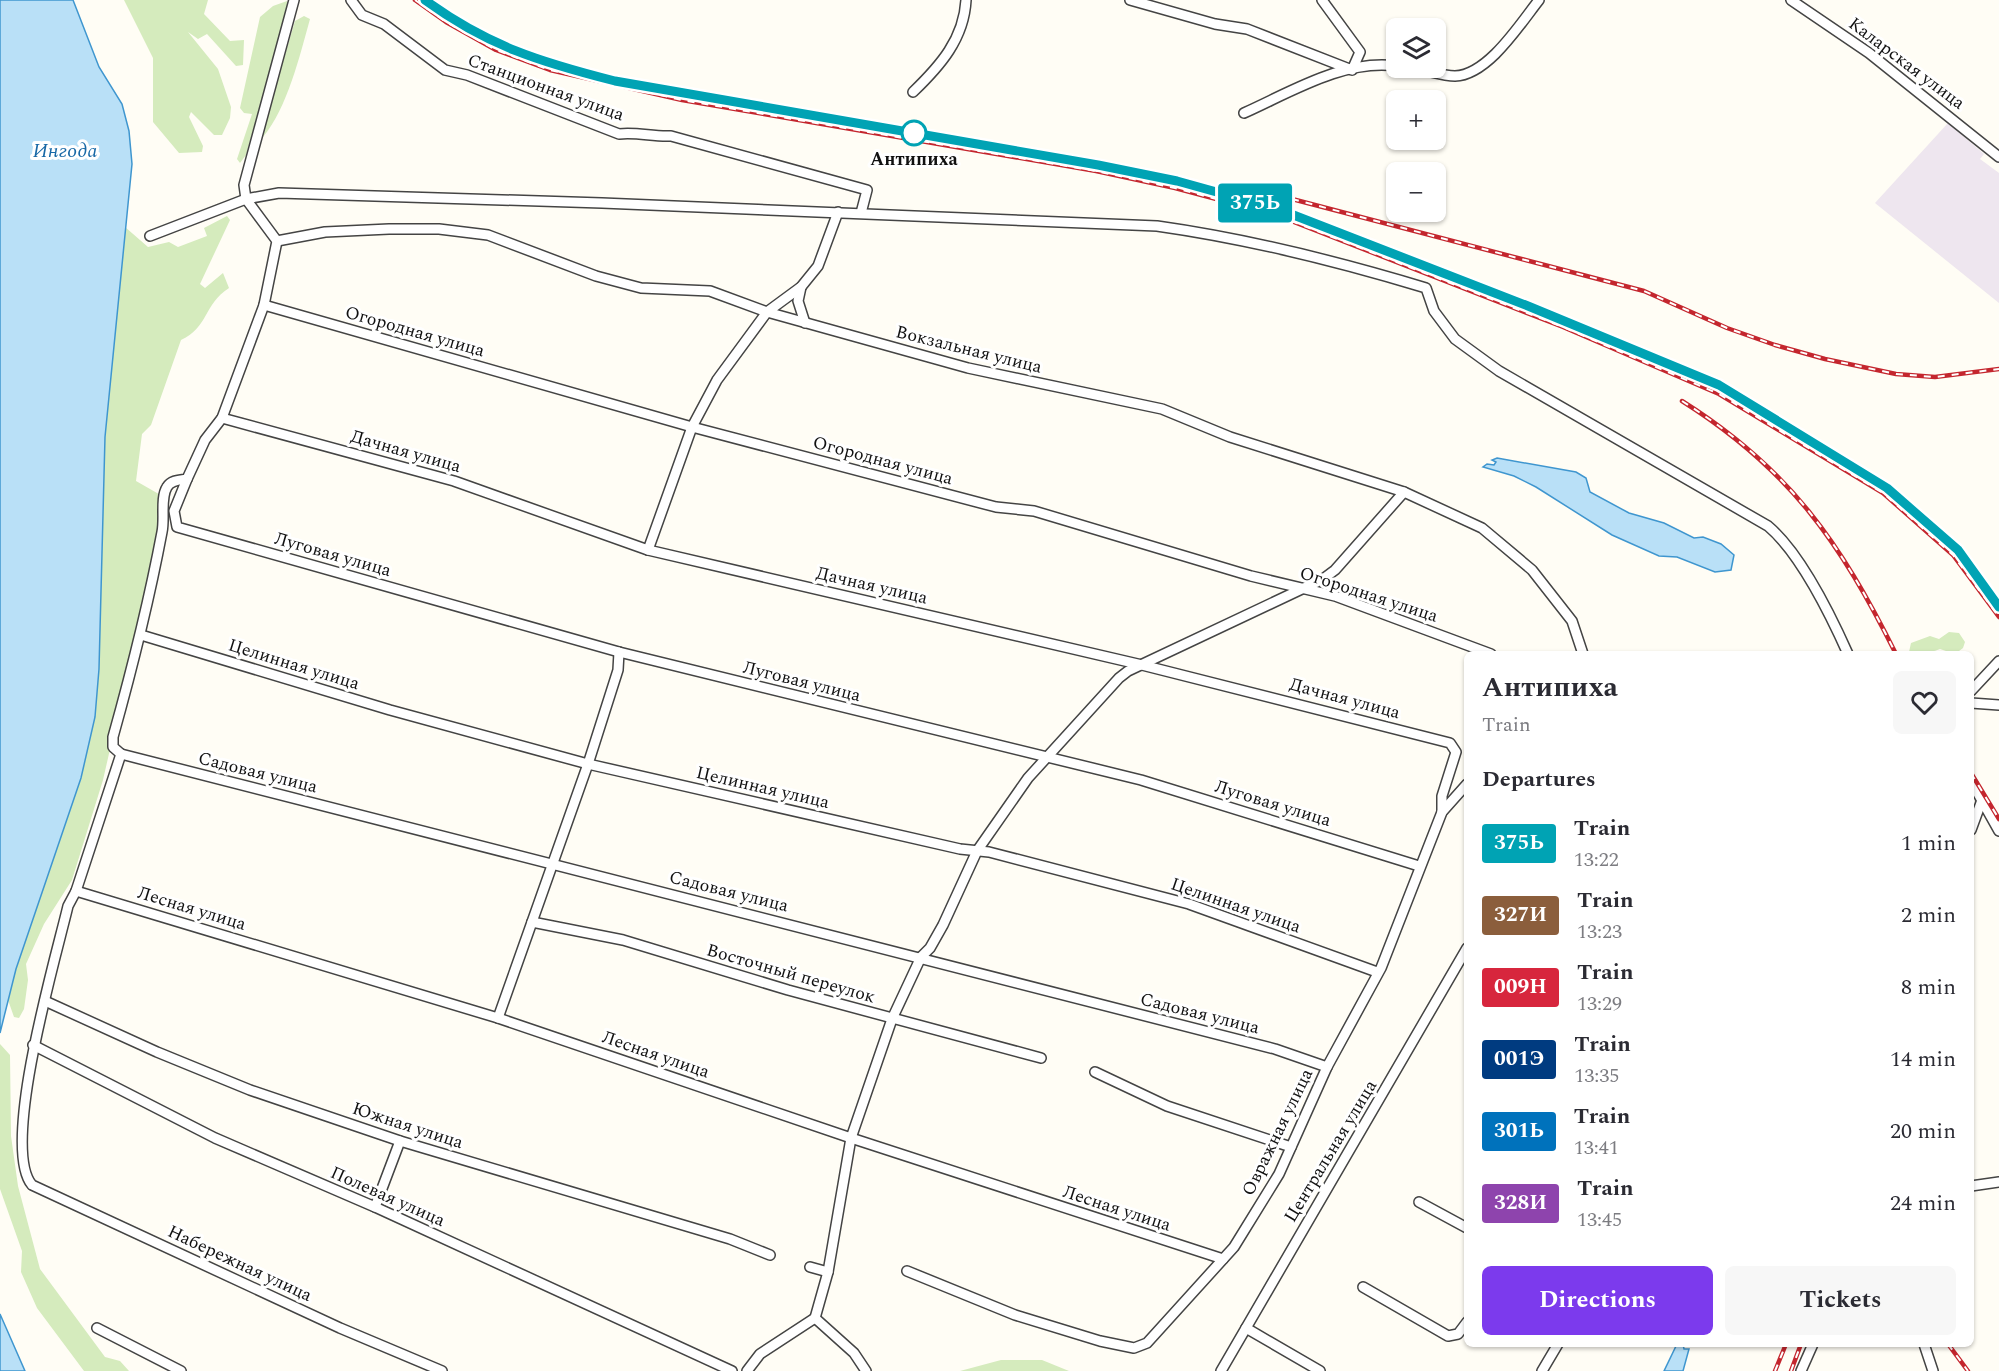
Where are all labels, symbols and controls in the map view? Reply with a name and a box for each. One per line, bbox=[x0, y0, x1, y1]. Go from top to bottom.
street label: Каларская улица bbox=[1843, 11, 1971, 116]
map controls bbox=[1386, 18, 1446, 222]
button: layers bbox=[1386, 18, 1446, 78]
street label: Станционная улица bbox=[464, 47, 628, 128]
button: + bbox=[1386, 90, 1446, 150]
marker: Антипиха bbox=[901, 120, 927, 146]
water label: Ингода bbox=[33, 136, 97, 166]
place label: Антипиха bbox=[870, 146, 958, 173]
button: − bbox=[1386, 162, 1446, 222]
line badge: 375Ь bbox=[1213, 184, 1297, 222]
text: 375Ь bbox=[1230, 187, 1280, 219]
street label: Огородная улица bbox=[342, 299, 488, 364]
street label: Вокзальная улица bbox=[893, 318, 1045, 381]
street label: Дачная улица bbox=[347, 423, 464, 480]
street label: Огородная улица bbox=[810, 429, 956, 492]
street label: Луговая улица bbox=[271, 525, 395, 584]
street label: Огородная улица bbox=[1296, 559, 1442, 630]
street label: Дачная улица bbox=[813, 560, 931, 611]
street label: Целинная улица bbox=[225, 632, 363, 697]
street label: Луговая улица bbox=[740, 654, 864, 709]
text: Антипиха bbox=[1482, 666, 1618, 709]
street label: Дачная улица bbox=[1286, 671, 1403, 726]
button: heart bbox=[1893, 671, 1956, 734]
text: Train bbox=[1482, 710, 1531, 740]
street label: Садовая улица bbox=[195, 745, 321, 800]
street label: Целинная улица bbox=[694, 759, 832, 816]
text: Departures bbox=[1482, 763, 1596, 796]
street label: Луговая улица bbox=[1211, 773, 1335, 834]
text: Train bbox=[1574, 812, 1630, 845]
text: 375Ь bbox=[1494, 827, 1544, 859]
text: 1 min bbox=[1901, 827, 1956, 860]
text: 13:22 bbox=[1574, 845, 1619, 875]
street label: Садовая улица bbox=[666, 864, 792, 919]
street label: Целинная улица bbox=[1167, 871, 1305, 940]
street label: Лесная улица bbox=[134, 879, 250, 938]
text: Train bbox=[1577, 884, 1634, 917]
text: 327И bbox=[1494, 899, 1547, 931]
text: 2 min bbox=[1901, 899, 1956, 932]
text: 13:23 bbox=[1577, 917, 1622, 947]
street label: Восточный переулок bbox=[703, 936, 878, 1010]
text: Train bbox=[1577, 956, 1634, 989]
text: 009Н bbox=[1494, 971, 1547, 1003]
text: 8 min bbox=[1901, 971, 1956, 1004]
street label: Садовая улица bbox=[1137, 986, 1263, 1041]
text: 13:29 bbox=[1577, 989, 1622, 1019]
street label: Лесная улица bbox=[598, 1023, 714, 1086]
text: Train bbox=[1574, 1028, 1631, 1061]
text: 001Э bbox=[1494, 1043, 1544, 1075]
text: 14 min bbox=[1890, 1043, 1956, 1076]
text: 13:35 bbox=[1574, 1061, 1619, 1091]
street label: Овражная улица bbox=[1235, 1064, 1320, 1200]
street label: Центральная улица bbox=[1277, 1075, 1384, 1228]
street label: Южная улица bbox=[349, 1095, 467, 1156]
text: Train bbox=[1574, 1100, 1630, 1133]
text: 301Ь bbox=[1494, 1115, 1544, 1147]
text: 20 min bbox=[1890, 1115, 1956, 1148]
text: 13:41 bbox=[1574, 1133, 1619, 1163]
street label: Полевая улица bbox=[326, 1159, 450, 1234]
text: Train bbox=[1577, 1172, 1634, 1205]
street label: Лесная улица bbox=[1059, 1178, 1175, 1239]
text: 328И bbox=[1494, 1187, 1547, 1219]
text: 24 min bbox=[1890, 1187, 1956, 1220]
text: 13:45 bbox=[1577, 1205, 1622, 1235]
street label: Набережная улица bbox=[163, 1218, 317, 1309]
button: Directions bbox=[1482, 1266, 1713, 1335]
button: Tickets bbox=[1725, 1266, 1956, 1335]

